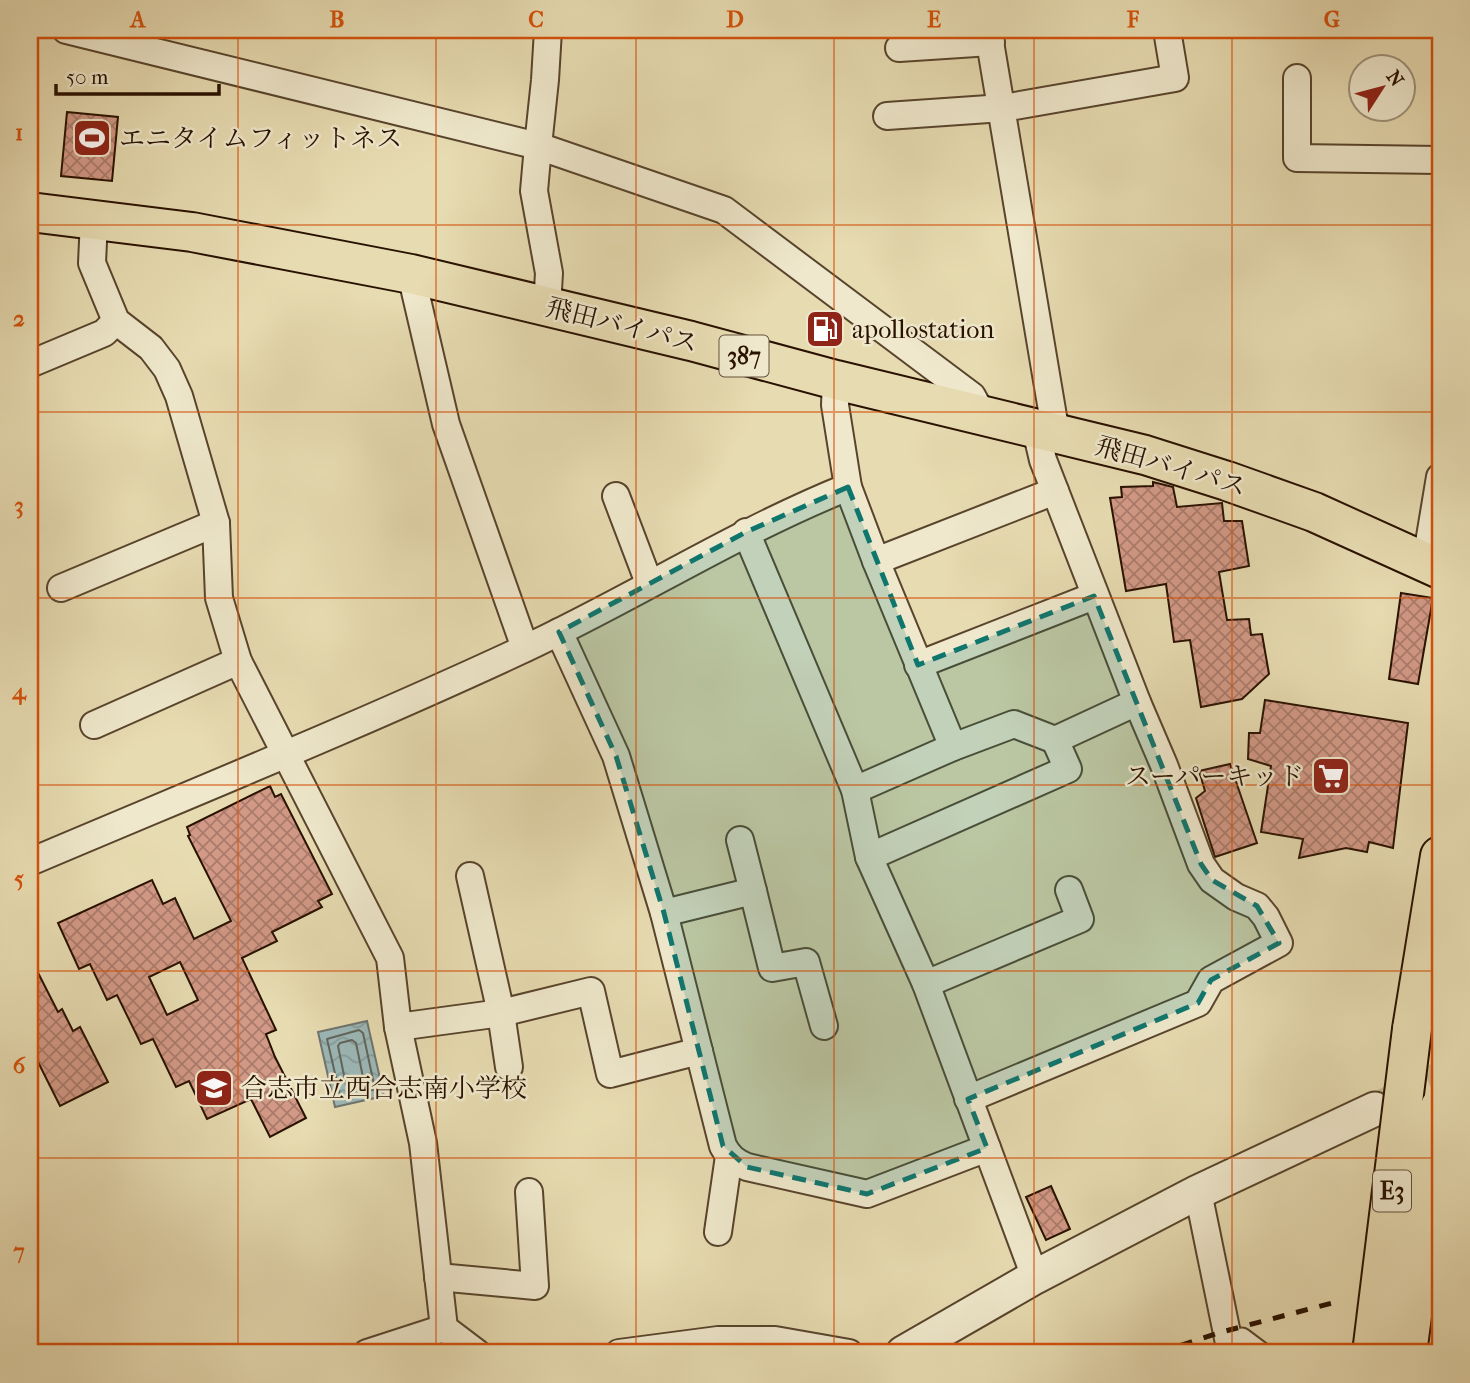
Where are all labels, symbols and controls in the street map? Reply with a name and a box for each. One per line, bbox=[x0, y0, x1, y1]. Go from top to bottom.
text: A bbox=[129, 6, 147, 33]
text: B bbox=[330, 6, 345, 33]
text: C bbox=[528, 6, 544, 33]
text: D bbox=[726, 6, 744, 33]
text: E bbox=[927, 6, 941, 33]
text: F bbox=[1126, 6, 1140, 33]
text: G bbox=[1324, 6, 1340, 33]
scale bar bbox=[56, 52, 219, 96]
north arrow bbox=[1348, 52, 1418, 122]
text: 50 m bbox=[66, 65, 109, 89]
text: N bbox=[1382, 66, 1408, 91]
sports icon: エニタイムフィットネス bbox=[71, 117, 113, 159]
text: 1 bbox=[15, 119, 23, 146]
place label: エニタイムフィットネス bbox=[119, 123, 402, 154]
street label: 飛田バイパス bbox=[543, 292, 701, 359]
text: 2 bbox=[13, 305, 25, 332]
fuel station icon: apollostation bbox=[804, 308, 846, 350]
place label: apollostation bbox=[852, 314, 994, 345]
road number: 387 bbox=[720, 335, 768, 376]
street label: 飛田バイパス bbox=[1092, 430, 1250, 503]
text: 3 bbox=[14, 492, 24, 519]
text: 4 bbox=[11, 678, 27, 705]
supermarket icon: スーパーキッド bbox=[1310, 755, 1352, 797]
place label: スーパーキッド bbox=[1125, 761, 1304, 792]
text: 5 bbox=[14, 865, 24, 892]
text: 6 bbox=[13, 1052, 26, 1079]
school or university icon: 合志市立西合志南小学校 bbox=[193, 1067, 235, 1109]
place label: 合志市立西合志南小学校 bbox=[241, 1073, 527, 1104]
road number: E3 bbox=[1373, 1170, 1411, 1212]
text: 7 bbox=[12, 1238, 25, 1265]

